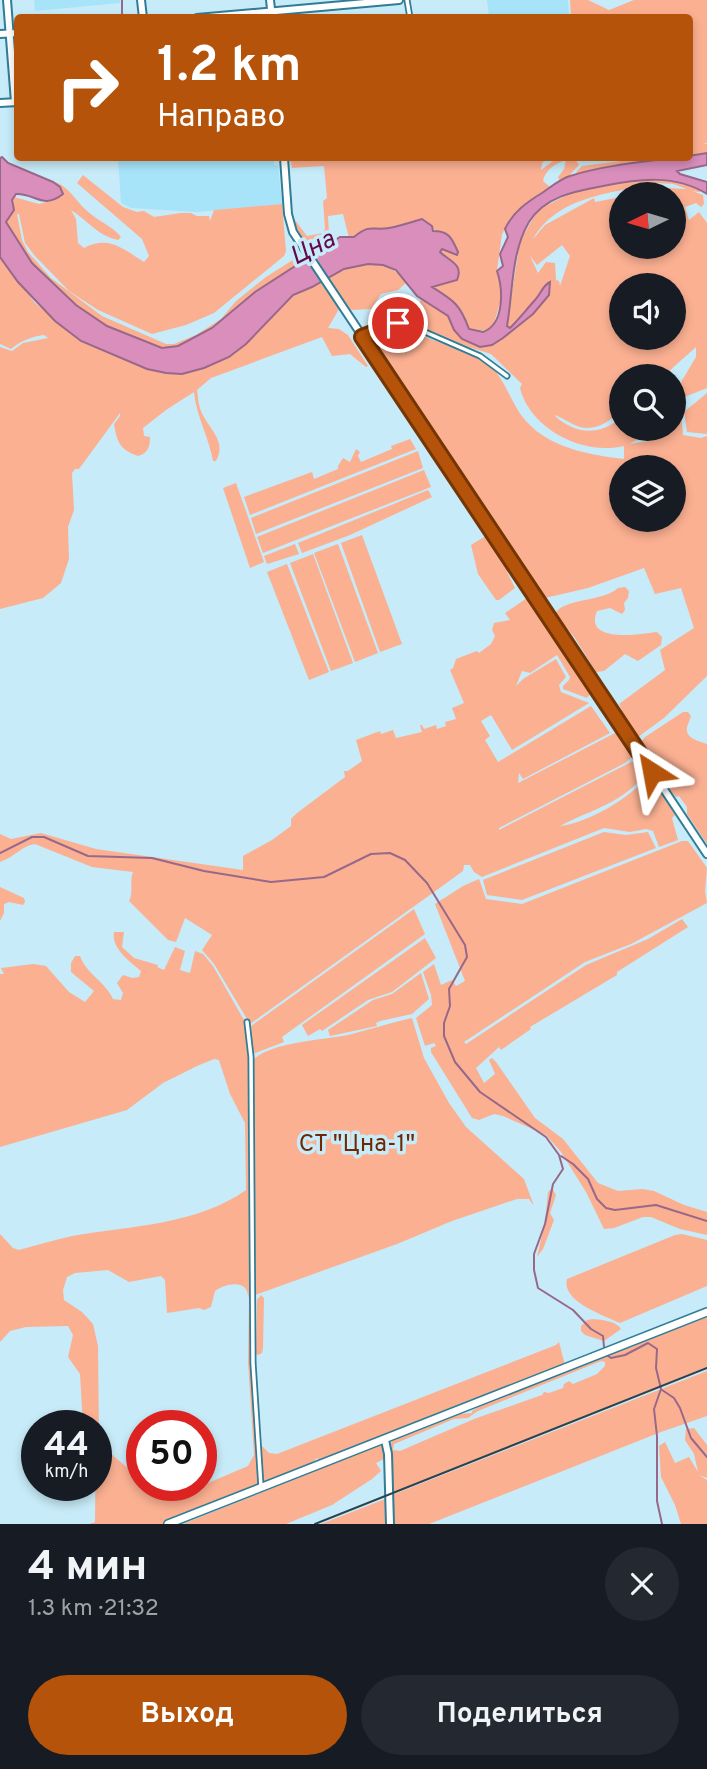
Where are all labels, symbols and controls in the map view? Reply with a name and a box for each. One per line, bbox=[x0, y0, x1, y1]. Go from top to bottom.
text: 1.2 km bbox=[157, 37, 301, 99]
icon: right bbox=[42, 42, 133, 133]
text: Направо bbox=[157, 98, 285, 138]
north arrow bbox=[609, 182, 686, 259]
map controls bbox=[609, 182, 686, 532]
water label: Цна bbox=[285, 223, 342, 274]
button: sound bbox=[609, 273, 686, 350]
pin bbox=[368, 293, 428, 353]
icon: arrive bbox=[379, 304, 417, 342]
button: search bbox=[609, 364, 686, 441]
button: layers bbox=[609, 455, 686, 532]
position arrow bbox=[615, 735, 689, 809]
park label: СТ "Цна-1" bbox=[299, 1130, 415, 1160]
speed limit sign: 50 bbox=[126, 1410, 217, 1501]
text: 44 bbox=[44, 1424, 89, 1468]
text: km/h bbox=[45, 1461, 88, 1484]
text: 4 мин bbox=[28, 1542, 147, 1595]
button: close bbox=[605, 1547, 679, 1621]
text: 1.3 km · 21:32 bbox=[28, 1595, 159, 1624]
button: Выход bbox=[28, 1675, 347, 1755]
button: Поделиться bbox=[361, 1675, 679, 1755]

